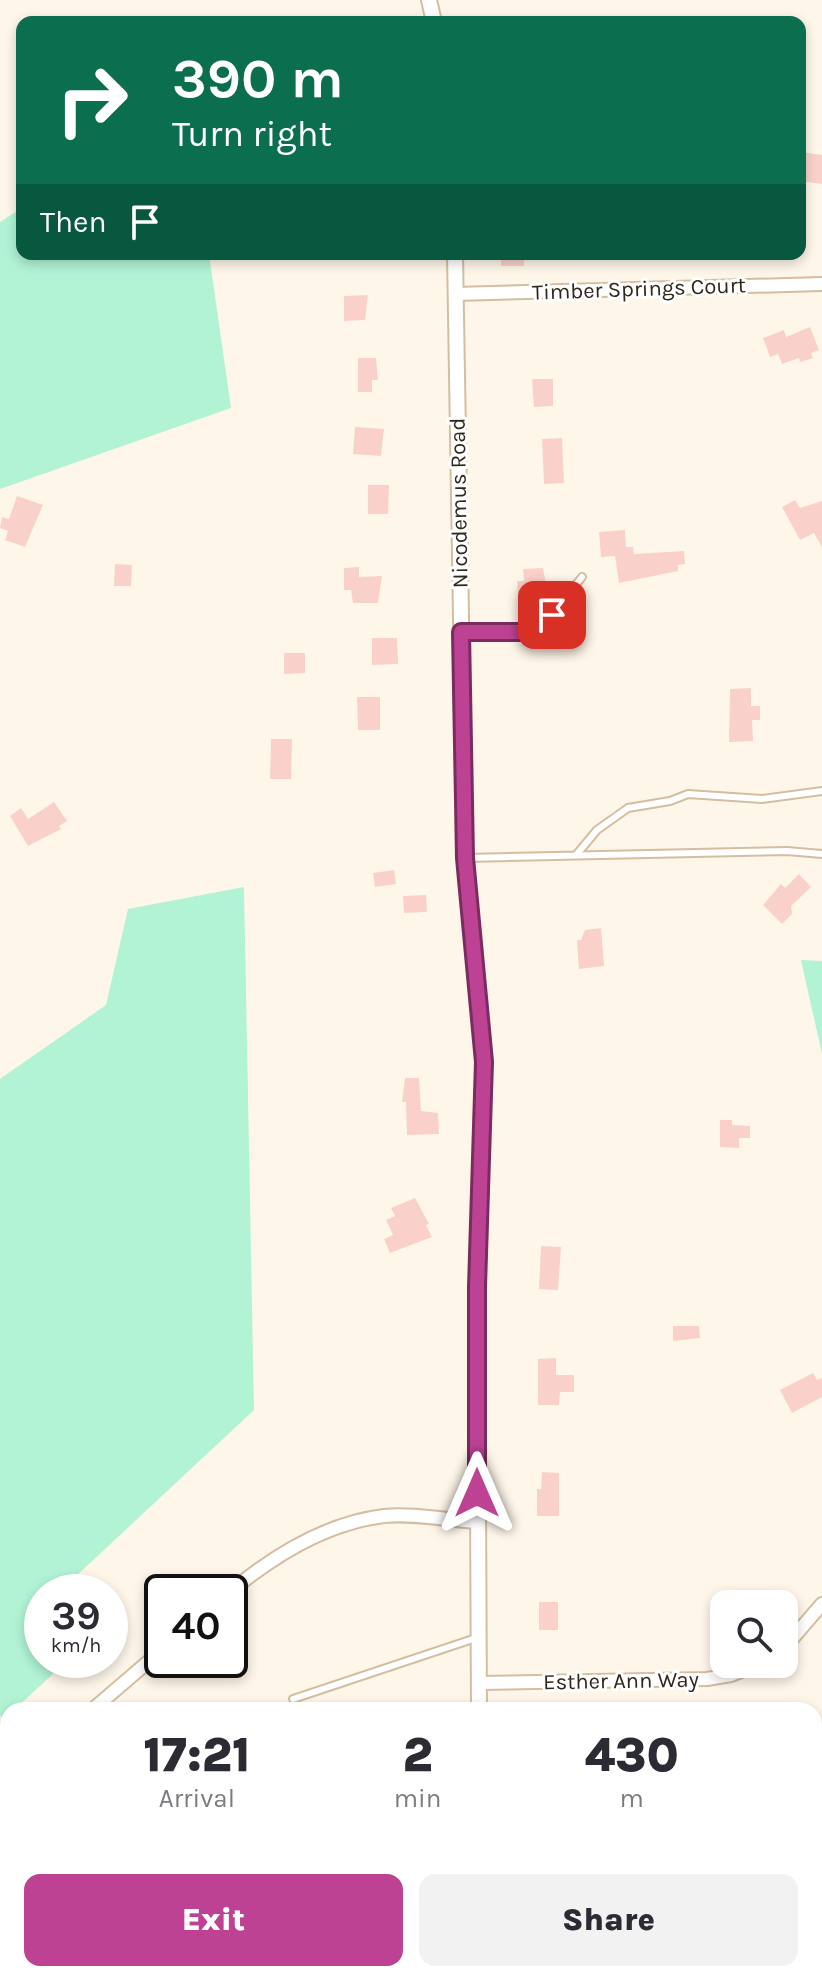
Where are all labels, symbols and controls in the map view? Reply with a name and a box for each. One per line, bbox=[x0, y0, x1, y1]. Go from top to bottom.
text: 390 m bbox=[172, 46, 344, 111]
icon: right bbox=[40, 48, 144, 152]
text: Turn right bbox=[172, 113, 332, 155]
icon: arrive bbox=[123, 200, 167, 244]
text: Then bbox=[40, 204, 107, 240]
street label: Timber Springs Court bbox=[532, 272, 746, 306]
street label: Nicodemus Road bbox=[445, 417, 473, 589]
pin bbox=[518, 581, 586, 649]
icon: arrive bbox=[530, 593, 574, 637]
position arrow bbox=[435, 1451, 519, 1535]
speed limit sign: 40 bbox=[144, 1574, 248, 1678]
map controls bbox=[710, 1590, 798, 1678]
button: search bbox=[710, 1590, 798, 1678]
text: 39 bbox=[51, 1592, 101, 1639]
text: km/h bbox=[51, 1634, 101, 1657]
street label: Esther Ann Way bbox=[543, 1667, 699, 1695]
text: 17:21 bbox=[143, 1727, 251, 1783]
text: 2 bbox=[402, 1727, 433, 1783]
text: 430 bbox=[585, 1727, 679, 1783]
text: Arrival bbox=[159, 1783, 235, 1814]
text: min bbox=[394, 1783, 441, 1814]
text: m bbox=[620, 1783, 644, 1814]
button: Exit bbox=[24, 1874, 403, 1966]
button: Share bbox=[419, 1874, 798, 1966]

